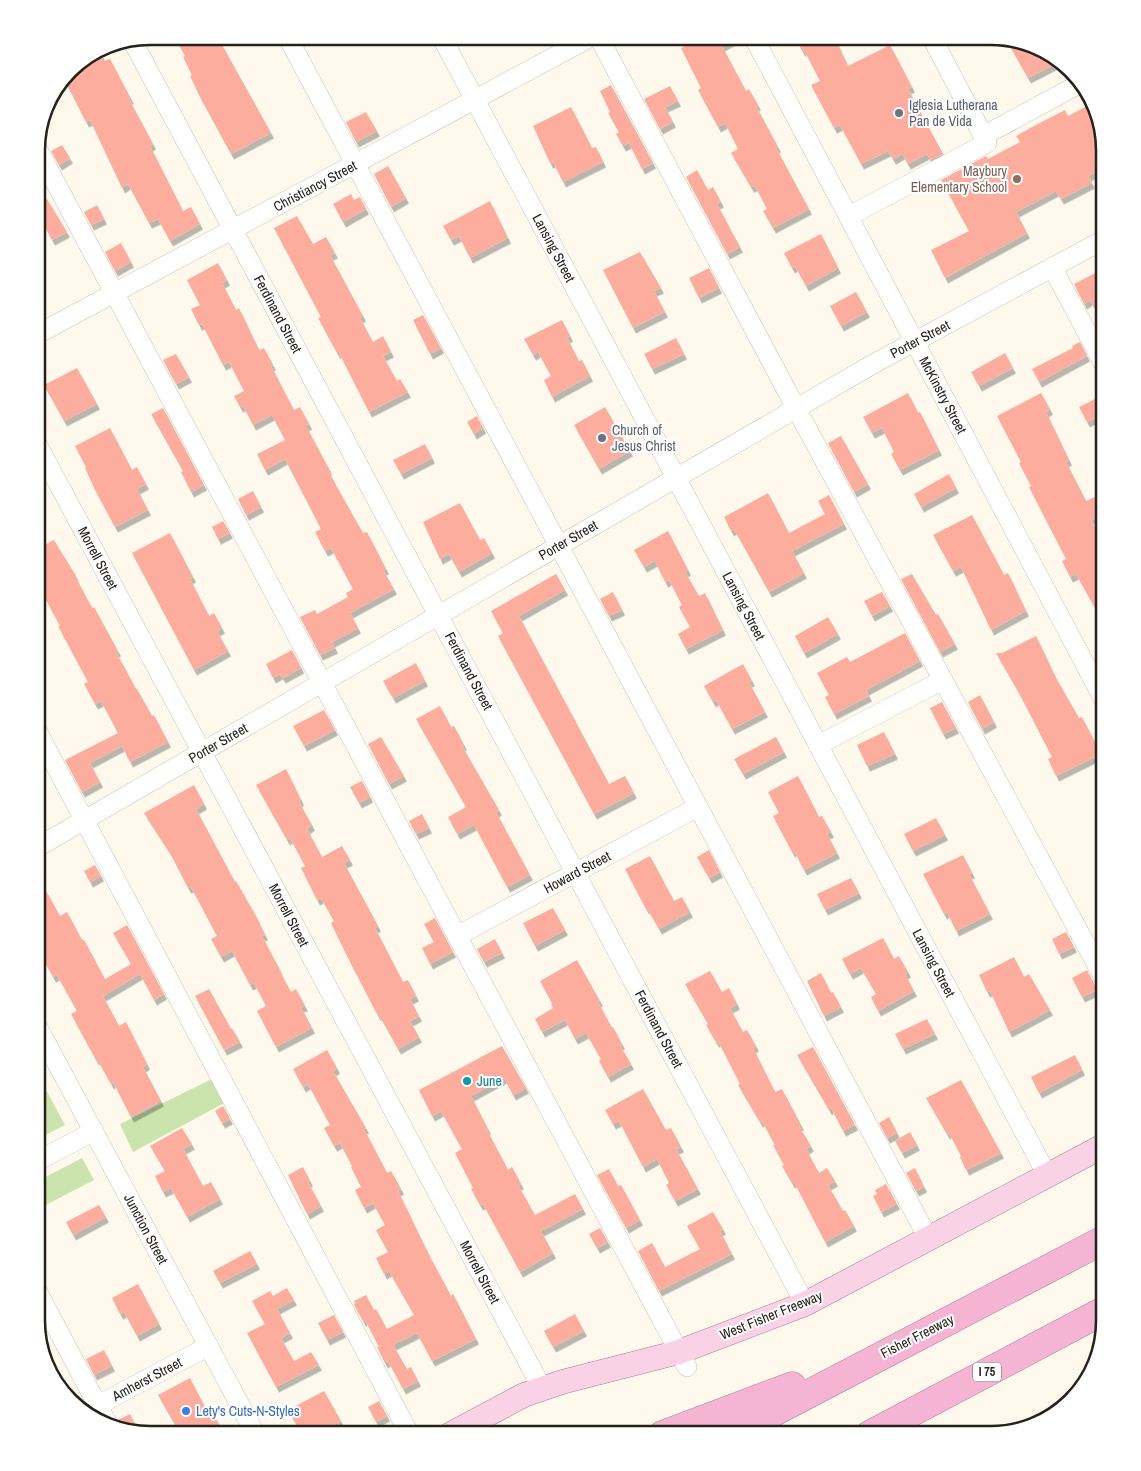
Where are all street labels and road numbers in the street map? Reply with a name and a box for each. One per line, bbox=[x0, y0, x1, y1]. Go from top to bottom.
street label: Christiancy Street bbox=[270, 156, 360, 216]
street label: Lansing Street bbox=[529, 211, 579, 285]
street label: Ferdinand Street bbox=[250, 272, 306, 356]
street label: Porter Street bbox=[887, 316, 953, 362]
street label: McKinstry Street bbox=[915, 353, 971, 437]
street label: Porter Street bbox=[535, 516, 601, 564]
street label: Morrell Street bbox=[74, 523, 122, 593]
street label: Lansing Street bbox=[719, 569, 769, 643]
street label: Ferdinand Street bbox=[441, 629, 497, 713]
street label: Porter Street bbox=[185, 719, 251, 767]
street label: Howard Street bbox=[540, 847, 614, 897]
street label: Morrell Street bbox=[265, 880, 313, 950]
street label: Lansing Street bbox=[909, 926, 959, 1000]
street label: Ferdinand Street bbox=[631, 987, 687, 1071]
street label: Junction Street bbox=[120, 1191, 172, 1267]
street label: Morrell Street bbox=[456, 1237, 504, 1307]
street label: West Fisher Freeway bbox=[717, 1286, 825, 1344]
street label: Fisher Freeway bbox=[877, 1310, 957, 1362]
street label: Amherst Street bbox=[108, 1353, 185, 1405]
road number: I 75 bbox=[973, 1362, 1001, 1381]

